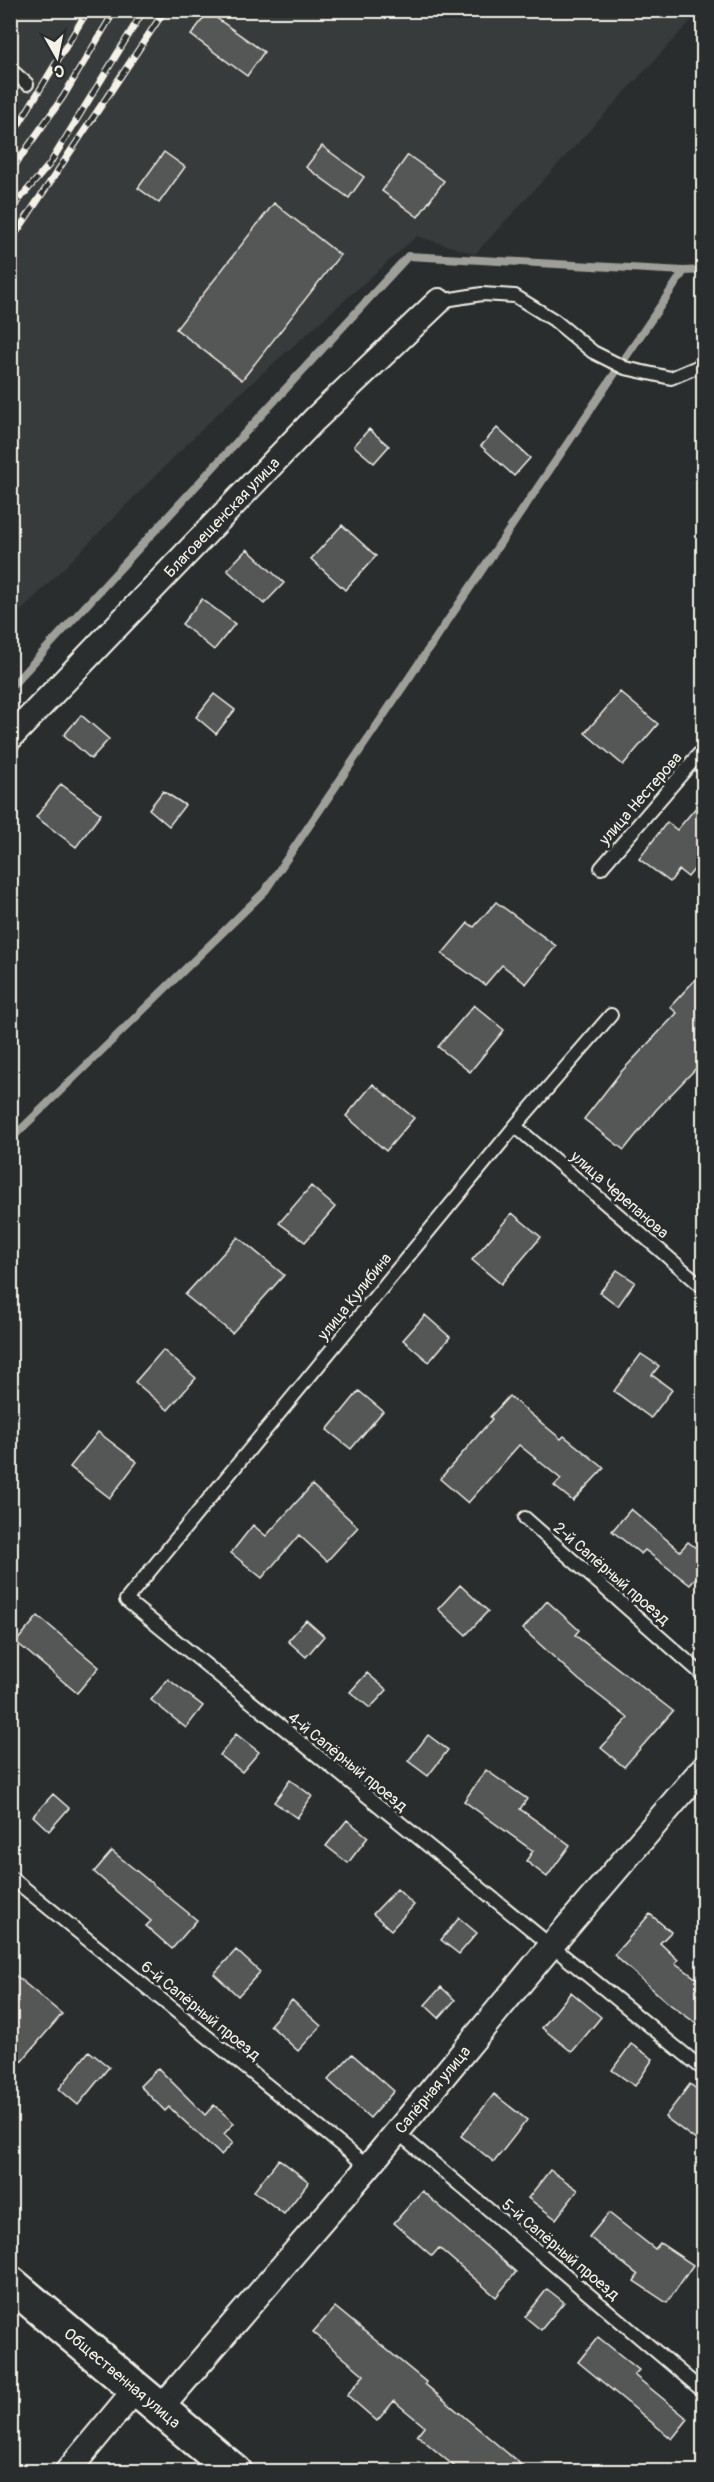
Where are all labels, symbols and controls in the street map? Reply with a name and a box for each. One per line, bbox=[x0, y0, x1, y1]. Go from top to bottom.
north arrow bbox=[27, 27, 87, 87]
text: С bbox=[53, 60, 66, 81]
street label: Благовещенская улица bbox=[160, 453, 284, 582]
street label: улица Нестерова bbox=[594, 748, 687, 850]
street label: улица Черепанова bbox=[565, 1146, 673, 1243]
street label: улица Кулибина bbox=[313, 1249, 396, 1345]
street label: 2-й Сапёрный проезд bbox=[549, 1518, 674, 1630]
street label: 4-й Сапёрный проезд bbox=[284, 1707, 411, 1816]
street label: 6-й Сапёрный проезд bbox=[137, 1956, 264, 2065]
street label: Сапёрная улица bbox=[391, 2042, 475, 2138]
street label: 5-й Сапёрный проезд bbox=[498, 2195, 623, 2305]
street label: Общественная улица bbox=[60, 2324, 184, 2433]

